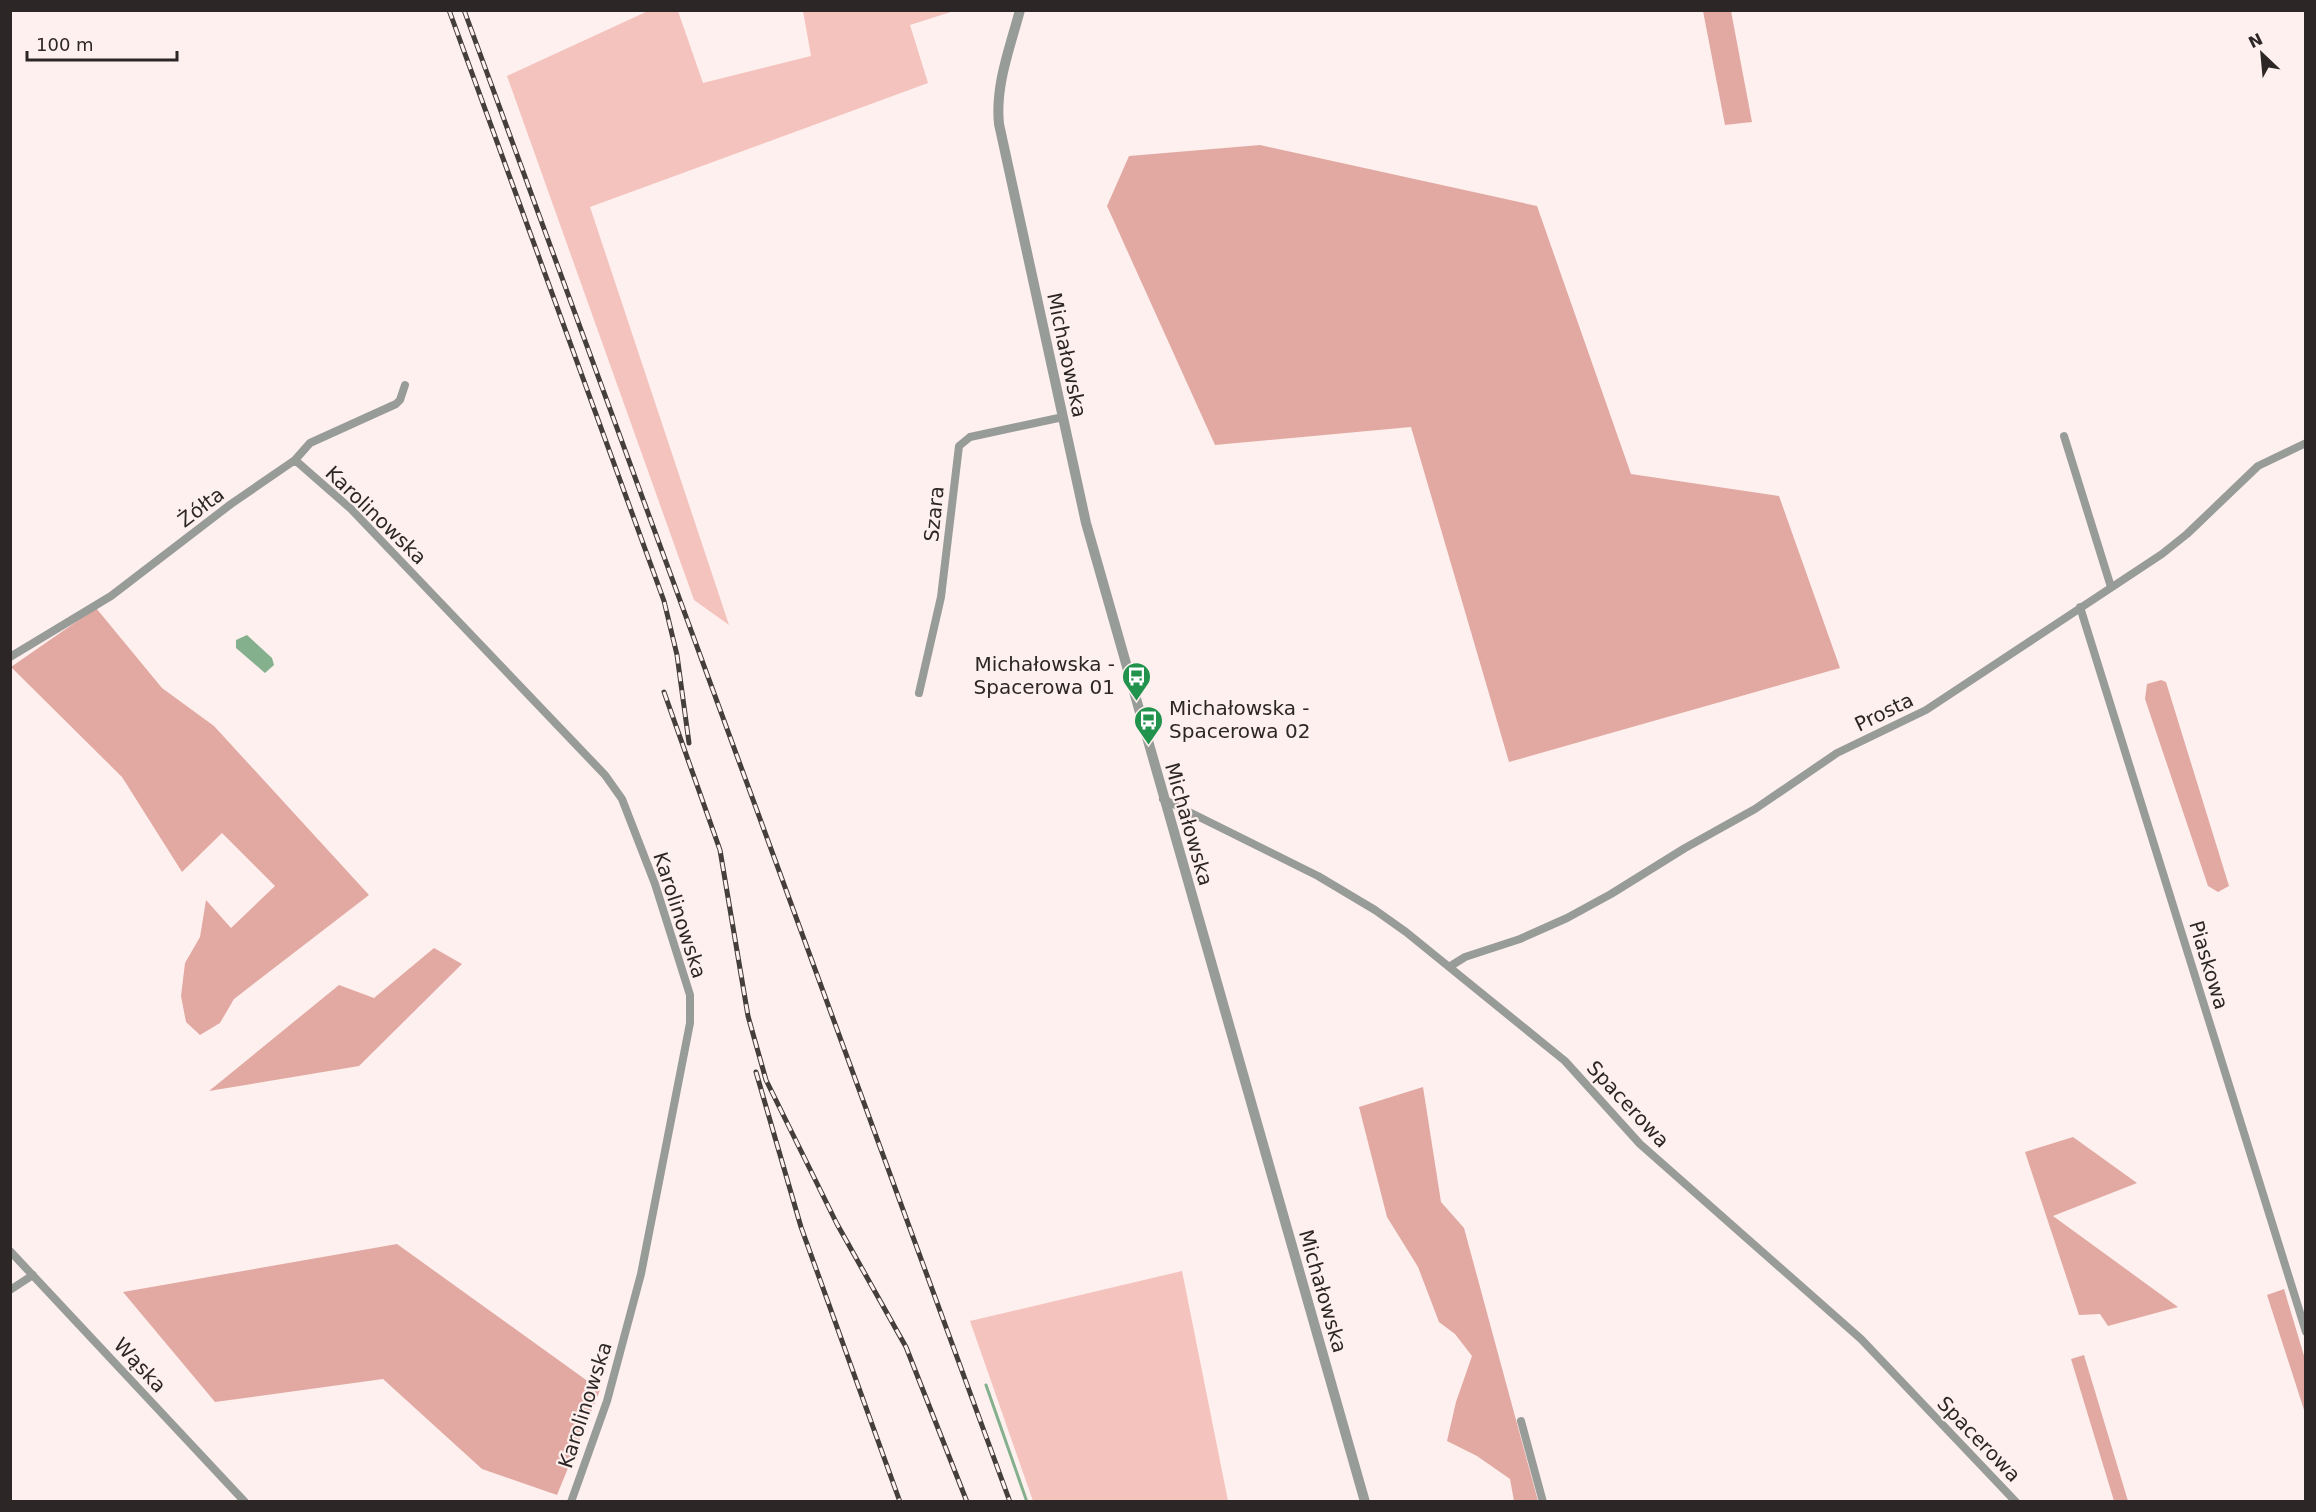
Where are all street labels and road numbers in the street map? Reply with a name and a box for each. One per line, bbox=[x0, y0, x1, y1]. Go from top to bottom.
street label: Michałowska bbox=[1042, 290, 1092, 420]
street label: Karolinowska bbox=[320, 461, 432, 569]
street label: Żółta bbox=[173, 482, 229, 532]
street label: Szara bbox=[919, 485, 949, 543]
street label: Prosta bbox=[1851, 688, 1917, 736]
street label: Michałowska bbox=[1160, 760, 1218, 888]
street label: Karolinowska bbox=[648, 849, 712, 981]
street label: Piaskowa bbox=[2184, 918, 2234, 1012]
street label: Spacerowa bbox=[1582, 1056, 1674, 1152]
street label: Michałowska bbox=[1294, 1227, 1352, 1355]
street label: Wąska bbox=[109, 1333, 171, 1397]
street label: Karolinowska bbox=[553, 1339, 617, 1471]
street label: Spacerowa bbox=[1932, 1391, 2026, 1487]

